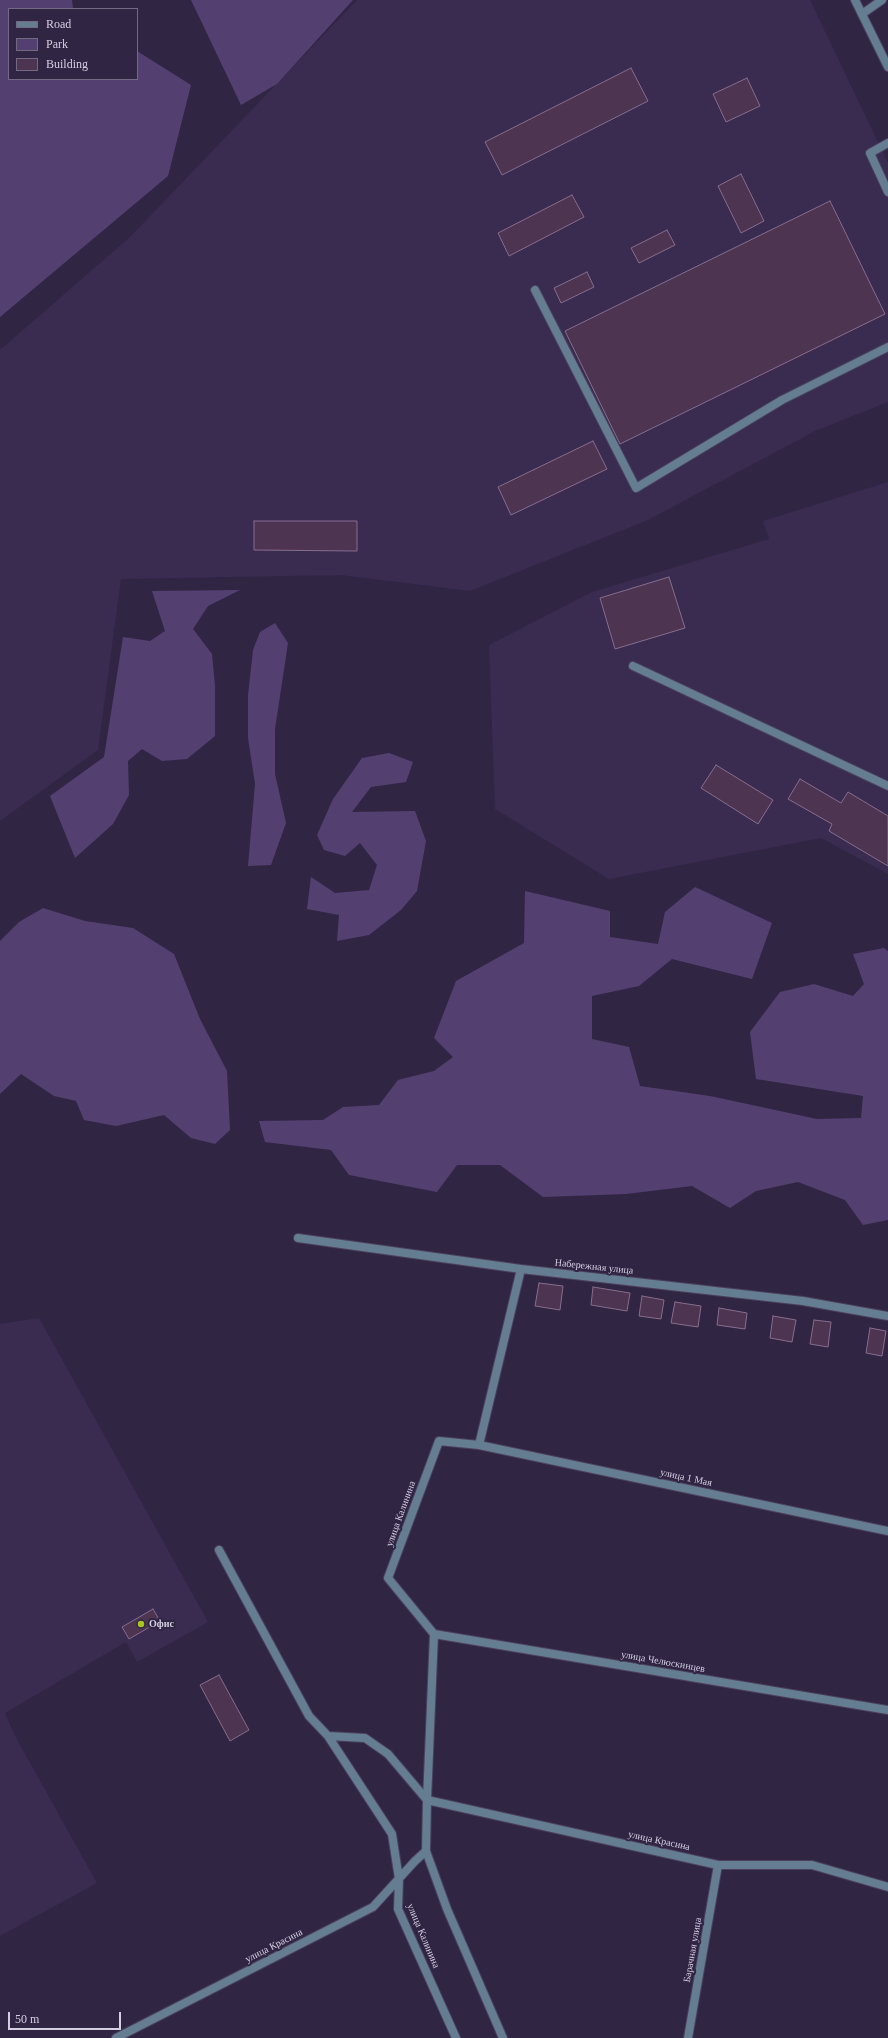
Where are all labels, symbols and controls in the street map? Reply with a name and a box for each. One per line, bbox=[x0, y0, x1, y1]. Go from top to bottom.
legend bbox=[8, 8, 138, 80]
text: Road bbox=[46, 17, 71, 31]
text: Park bbox=[46, 37, 68, 51]
text: Building bbox=[46, 57, 88, 71]
street label: Набережная улица bbox=[554, 1257, 634, 1277]
street label: улица 1 Мая bbox=[659, 1467, 713, 1489]
street label: улица Калинина bbox=[384, 1479, 418, 1549]
place label: Офис bbox=[149, 1618, 174, 1630]
marker: Офис bbox=[136, 1619, 146, 1629]
street label: улица Челюскинцев bbox=[620, 1649, 706, 1675]
street label: улица Красина bbox=[627, 1829, 691, 1853]
street label: улица Калинина bbox=[404, 1902, 442, 1970]
street label: Барачная улица bbox=[681, 1917, 705, 1983]
street label: улица Красина bbox=[243, 1926, 305, 1966]
scale bar bbox=[10, 2004, 123, 2030]
text: 50 m bbox=[15, 2012, 39, 2026]

